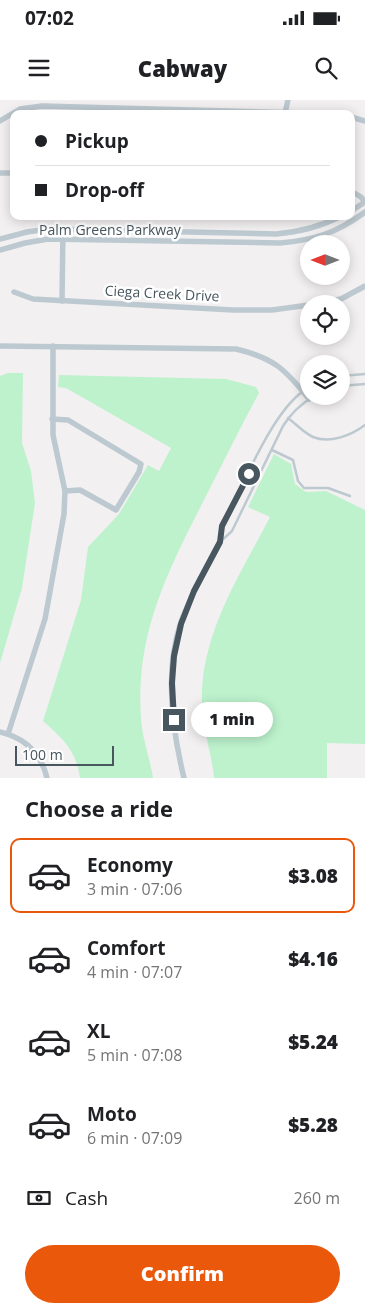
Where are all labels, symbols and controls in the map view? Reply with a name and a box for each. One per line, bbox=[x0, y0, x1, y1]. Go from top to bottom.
text: 07:02 bbox=[25, 5, 74, 31]
text: Cabway bbox=[138, 53, 227, 83]
icon: menu bbox=[25, 54, 53, 82]
icon: search bbox=[312, 54, 340, 82]
text: Pickup bbox=[65, 128, 129, 154]
text: Drop-off bbox=[65, 177, 144, 203]
street label: Palm Greens Parkway bbox=[39, 220, 182, 239]
north arrow bbox=[300, 235, 350, 285]
map controls bbox=[300, 235, 350, 405]
street label: Ciega Creek Drive bbox=[104, 281, 220, 305]
button: locate bbox=[300, 295, 350, 345]
button: layers bbox=[300, 355, 350, 405]
route start bbox=[238, 463, 260, 485]
callout: 1 min bbox=[192, 702, 274, 738]
text: 1 min bbox=[209, 708, 255, 730]
route end bbox=[163, 709, 185, 731]
scale bar bbox=[15, 743, 114, 766]
text: 100 m bbox=[22, 745, 63, 764]
text: Choose a ride bbox=[25, 793, 173, 823]
text: Economy bbox=[87, 852, 173, 878]
icon: car bbox=[27, 853, 72, 898]
text: $3.08 bbox=[288, 863, 338, 889]
text: 3 min · 07:06 bbox=[87, 878, 182, 900]
text: Comfort bbox=[87, 935, 166, 961]
icon: car bbox=[27, 936, 72, 981]
text: $4.16 bbox=[288, 946, 338, 972]
text: 4 min · 07:07 bbox=[87, 961, 182, 983]
text: XL bbox=[87, 1018, 110, 1044]
icon: car bbox=[27, 1019, 72, 1064]
text: $5.24 bbox=[288, 1029, 338, 1055]
text: 5 min · 07:08 bbox=[87, 1044, 182, 1066]
text: Moto bbox=[87, 1101, 137, 1127]
icon: car bbox=[27, 1102, 72, 1147]
text: $5.28 bbox=[288, 1112, 338, 1138]
text: 6 min · 07:09 bbox=[87, 1127, 182, 1149]
icon: cash bbox=[25, 1184, 53, 1212]
text: Cash bbox=[65, 1185, 108, 1211]
text: 260 m bbox=[294, 1187, 340, 1209]
button: Confirm bbox=[25, 1245, 340, 1303]

